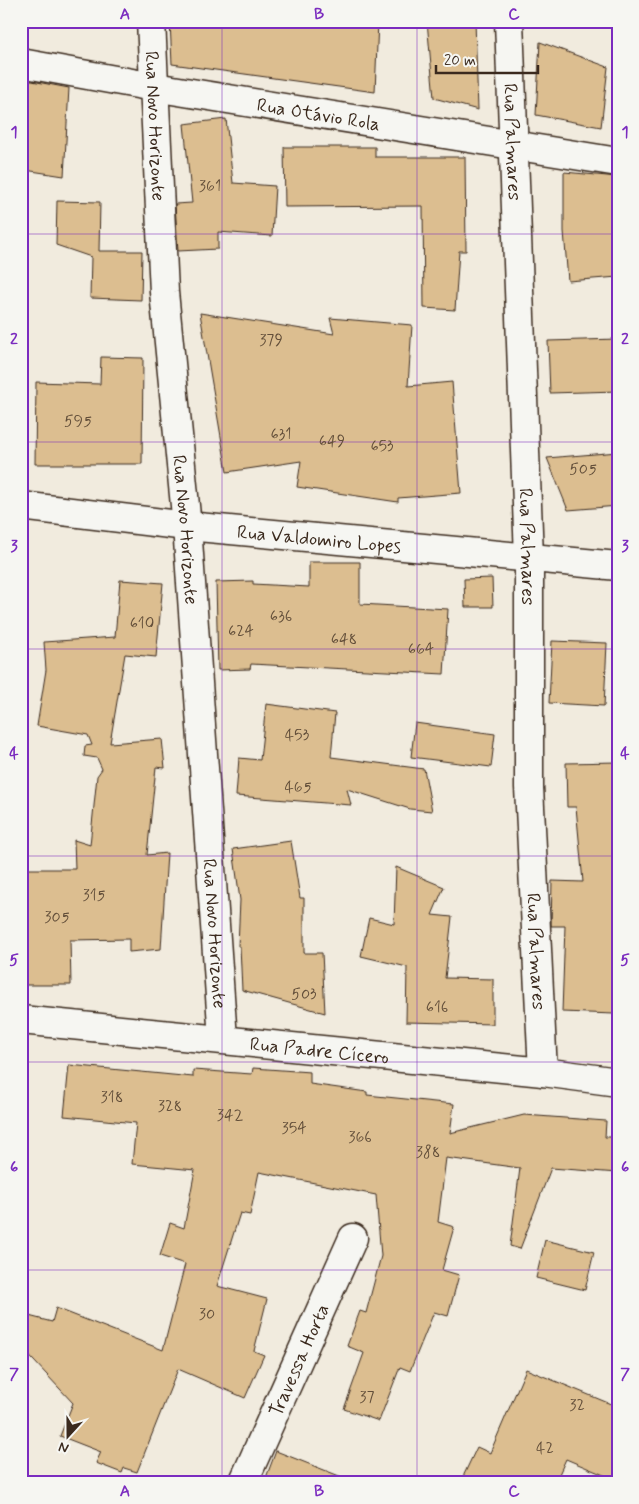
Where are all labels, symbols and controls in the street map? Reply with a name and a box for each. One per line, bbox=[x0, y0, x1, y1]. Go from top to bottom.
text: A bbox=[120, 4, 130, 25]
text: B bbox=[314, 4, 324, 25]
text: C bbox=[508, 4, 520, 25]
scale bar bbox=[436, 42, 539, 74]
street label: Rua Novo Horizonte bbox=[138, 50, 171, 202]
text: 20 m bbox=[444, 51, 476, 71]
street label: Rua Palmares bbox=[497, 83, 527, 201]
street label: Rua Otávio Rola bbox=[255, 93, 382, 137]
text: 1 bbox=[10, 122, 18, 143]
text: 1 bbox=[621, 122, 629, 143]
house number: 361 bbox=[199, 176, 221, 197]
text: 2 bbox=[10, 329, 18, 350]
text: 2 bbox=[621, 329, 629, 350]
house number: 379 bbox=[259, 330, 283, 351]
house number: 595 bbox=[64, 411, 92, 432]
house number: 631 bbox=[270, 424, 292, 445]
house number: 649 bbox=[319, 431, 345, 452]
house number: 653 bbox=[370, 436, 394, 457]
street label: Rua Novo Horizonte bbox=[166, 454, 203, 606]
house number: 505 bbox=[569, 459, 597, 480]
street label: Rua Palmares bbox=[512, 488, 540, 605]
street label: Rua Valdomiro Lopes bbox=[236, 520, 402, 560]
text: 3 bbox=[10, 536, 18, 557]
text: 3 bbox=[621, 536, 629, 557]
house number: 636 bbox=[270, 606, 292, 627]
house number: 610 bbox=[130, 613, 154, 634]
house number: 624 bbox=[228, 621, 254, 642]
house number: 648 bbox=[331, 629, 357, 650]
house number: 664 bbox=[408, 639, 434, 660]
house number: 453 bbox=[285, 725, 310, 746]
text: 4 bbox=[9, 743, 19, 764]
text: 4 bbox=[620, 743, 630, 764]
house number: 465 bbox=[284, 777, 312, 798]
street label: Rua Novo Horizonte bbox=[196, 858, 232, 1010]
house number: 315 bbox=[82, 885, 106, 906]
street label: Rua Palmares bbox=[520, 892, 551, 1011]
house number: 305 bbox=[44, 907, 70, 928]
text: 5 bbox=[9, 950, 19, 971]
text: 5 bbox=[620, 950, 630, 971]
house number: 503 bbox=[291, 984, 317, 1005]
house number: 616 bbox=[426, 997, 448, 1018]
street label: Rua Padre Cícero bbox=[249, 1032, 390, 1071]
house number: 318 bbox=[101, 1087, 123, 1108]
house number: 328 bbox=[158, 1096, 182, 1117]
house number: 342 bbox=[217, 1105, 244, 1126]
house number: 354 bbox=[281, 1118, 307, 1139]
house number: 366 bbox=[348, 1127, 372, 1148]
house number: 388 bbox=[416, 1142, 440, 1163]
text: 6 bbox=[10, 1157, 18, 1178]
text: 6 bbox=[621, 1157, 629, 1178]
street label: Travessa Horta bbox=[264, 1300, 336, 1421]
house number: 30 bbox=[199, 1304, 215, 1325]
text: 7 bbox=[9, 1364, 19, 1385]
text: 7 bbox=[620, 1364, 630, 1385]
house number: 37 bbox=[359, 1387, 375, 1408]
house number: 32 bbox=[569, 1395, 585, 1416]
north arrow bbox=[42, 1412, 92, 1462]
text: N bbox=[56, 1437, 71, 1457]
house number: 42 bbox=[536, 1438, 554, 1459]
text: A bbox=[120, 1481, 130, 1502]
text: B bbox=[314, 1481, 324, 1502]
text: C bbox=[508, 1481, 520, 1502]

